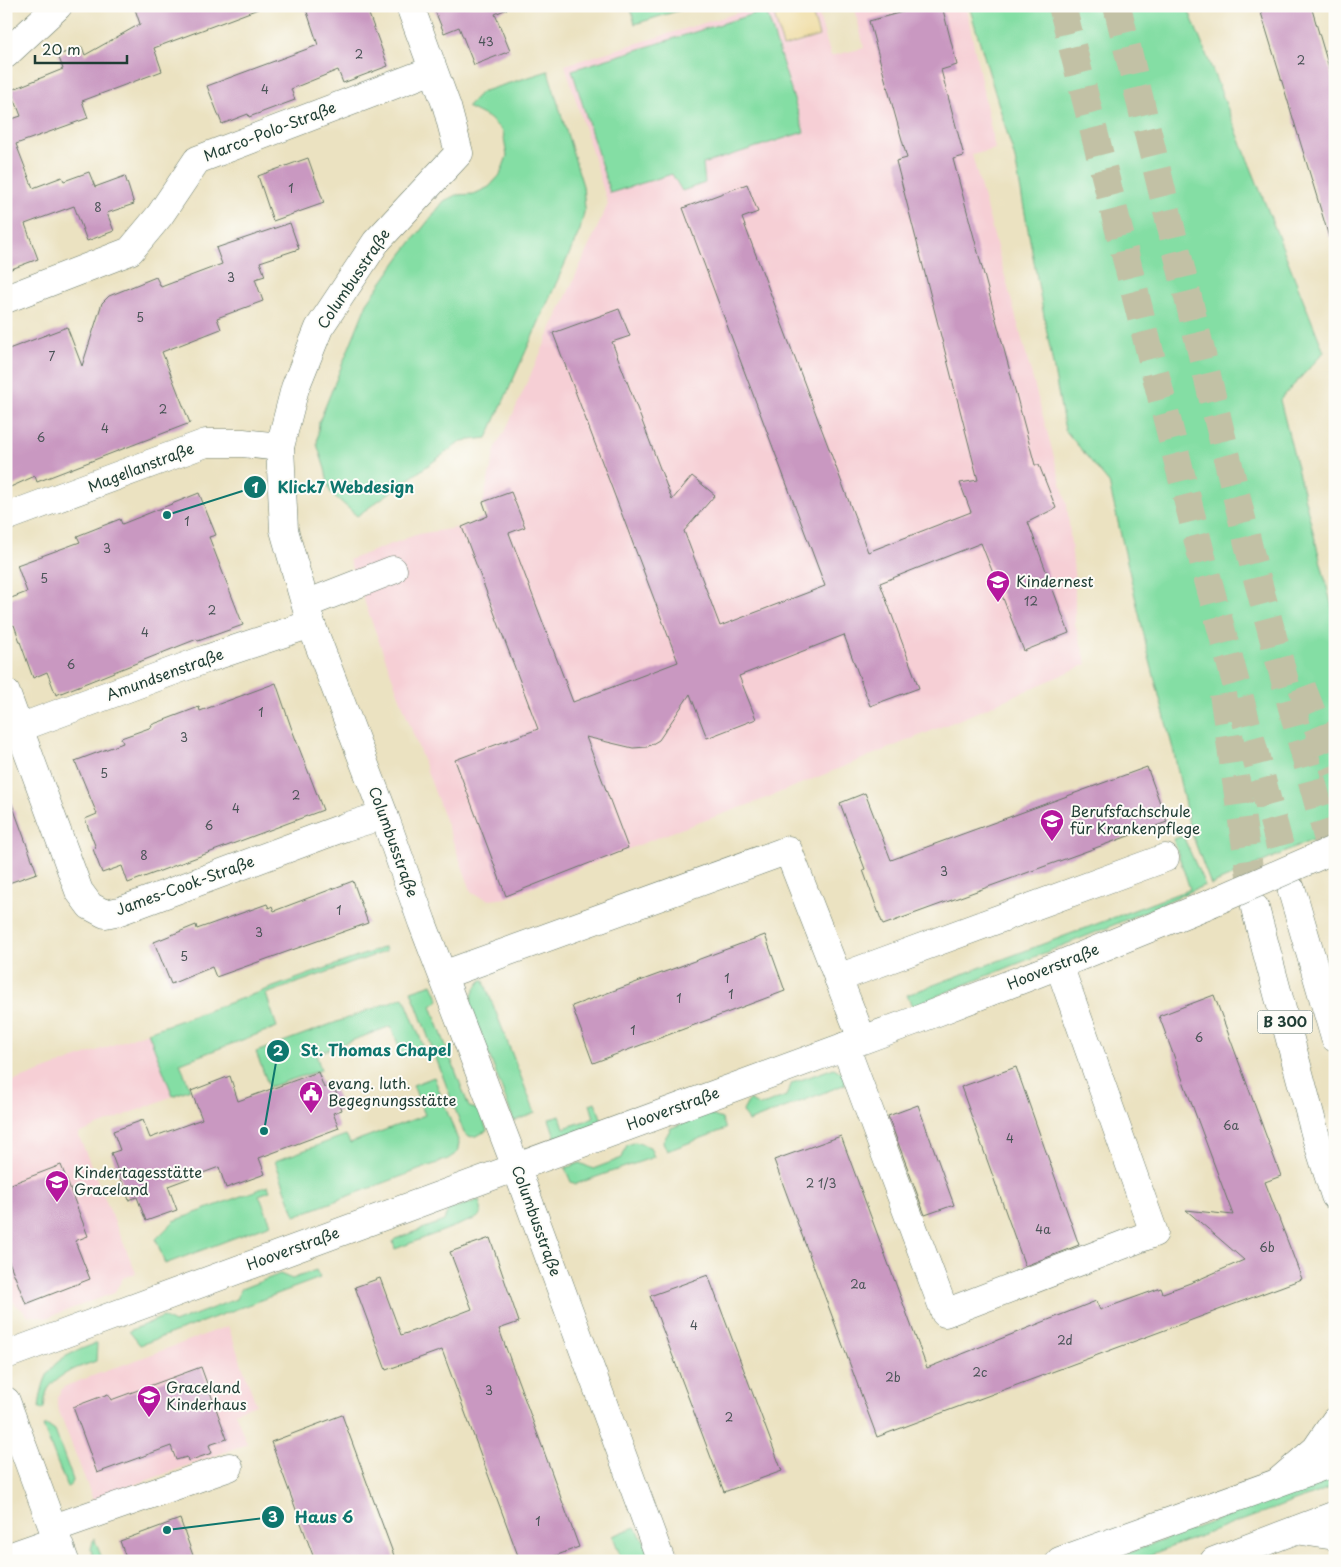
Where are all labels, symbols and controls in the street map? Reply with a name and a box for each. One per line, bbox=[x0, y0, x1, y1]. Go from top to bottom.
scale bar bbox=[35, 32, 128, 64]
house number: 43 bbox=[478, 32, 494, 50]
text: 20 m bbox=[42, 37, 81, 60]
house number: 2 bbox=[355, 45, 363, 63]
house number: 2 bbox=[1297, 51, 1305, 69]
house number: 4 bbox=[261, 80, 269, 98]
street label: Marco-Polo-Straße bbox=[200, 95, 339, 166]
house number: 1 bbox=[288, 179, 294, 197]
house number: 8 bbox=[94, 198, 102, 216]
street label: Columbusstraße bbox=[311, 223, 395, 333]
house number: 3 bbox=[227, 268, 235, 286]
house number: 5 bbox=[136, 308, 144, 326]
house number: 7 bbox=[49, 347, 56, 365]
house number: 2 bbox=[159, 400, 167, 418]
house number: 4 bbox=[101, 419, 109, 437]
house number: 6 bbox=[37, 428, 45, 446]
street label: Magellanstraße bbox=[84, 436, 197, 497]
callout: Klick7 Webdesign bbox=[242, 472, 426, 503]
text: Klick7 Webdesign bbox=[278, 474, 414, 498]
text: 1 bbox=[251, 475, 259, 498]
house number: 1 bbox=[184, 512, 190, 530]
house number: 3 bbox=[103, 539, 111, 557]
house number: 5 bbox=[40, 569, 48, 587]
school or university icon: Kindernest bbox=[985, 569, 1011, 603]
place label: Kindernest bbox=[1016, 569, 1093, 592]
house number: 12 bbox=[1024, 592, 1038, 610]
house number: 2 bbox=[208, 601, 216, 619]
house number: 4 bbox=[141, 623, 149, 641]
street label: Amundsenstraße bbox=[103, 642, 226, 705]
house number: 6 bbox=[67, 655, 75, 673]
house number: 1 bbox=[258, 703, 264, 721]
house number: 3 bbox=[180, 728, 188, 746]
house number: 5 bbox=[100, 764, 108, 782]
street label: Columbusstraße bbox=[364, 783, 425, 900]
house number: 2 bbox=[292, 786, 300, 804]
house number: 4 bbox=[232, 799, 240, 817]
place label: Berufsfachschule für Krankenpflege bbox=[1070, 799, 1200, 839]
school or university icon: Berufsfachschule für Krankenpflege bbox=[1039, 808, 1065, 842]
house number: 6 bbox=[205, 816, 213, 834]
house number: 8 bbox=[140, 846, 148, 864]
street label: James-Cook-Straße bbox=[112, 849, 257, 920]
house number: 3 bbox=[940, 862, 948, 880]
house number: 1 bbox=[336, 901, 342, 919]
house number: 3 bbox=[255, 923, 263, 941]
street label: Hooverstraße bbox=[1003, 937, 1102, 995]
house number: 5 bbox=[180, 947, 188, 965]
house number: 1 bbox=[724, 969, 730, 987]
house number: 1 bbox=[728, 985, 734, 1003]
house number: 1 bbox=[676, 989, 682, 1007]
road number: B 300 bbox=[1258, 1010, 1312, 1034]
house number: 1 bbox=[630, 1021, 636, 1039]
house number: 6 bbox=[1195, 1028, 1203, 1046]
callout: St. Thomas Chapel bbox=[266, 1035, 462, 1066]
text: St. Thomas Chapel bbox=[301, 1037, 451, 1061]
text: 2 bbox=[273, 1038, 284, 1061]
place label: evang. luth. Begegnungsstätte bbox=[328, 1071, 456, 1111]
public building icon: evang. luth. Begegnungsstätte bbox=[298, 1080, 324, 1114]
street label: Hooverstraße bbox=[623, 1080, 722, 1135]
house number: 6a bbox=[1223, 1116, 1239, 1134]
house number: 4 bbox=[1006, 1129, 1014, 1147]
place label: Kindertagesstätte Graceland bbox=[74, 1160, 202, 1200]
street label: Columbusstraße bbox=[507, 1162, 568, 1279]
school or university icon: Kindertagesstätte Graceland bbox=[44, 1169, 70, 1203]
house number: 2 1/3 bbox=[806, 1174, 836, 1192]
street label: Hooverstraße bbox=[243, 1220, 342, 1275]
house number: 4a bbox=[1035, 1220, 1051, 1238]
house number: 6b bbox=[1259, 1238, 1275, 1256]
house number: 2a bbox=[850, 1275, 866, 1293]
house number: 4 bbox=[690, 1316, 698, 1334]
house number: 2d bbox=[1057, 1331, 1073, 1349]
house number: 2c bbox=[973, 1363, 987, 1381]
house number: 2b bbox=[885, 1368, 901, 1386]
place label: Graceland Kinderhaus bbox=[166, 1375, 247, 1415]
house number: 3 bbox=[485, 1381, 493, 1399]
school or university icon: Graceland Kinderhaus bbox=[136, 1384, 162, 1418]
house number: 2 bbox=[725, 1408, 733, 1426]
callout: Haus 6 bbox=[260, 1502, 363, 1533]
text: 3 bbox=[268, 1504, 278, 1527]
text: Haus 6 bbox=[295, 1504, 353, 1528]
house number: 1 bbox=[535, 1512, 541, 1530]

